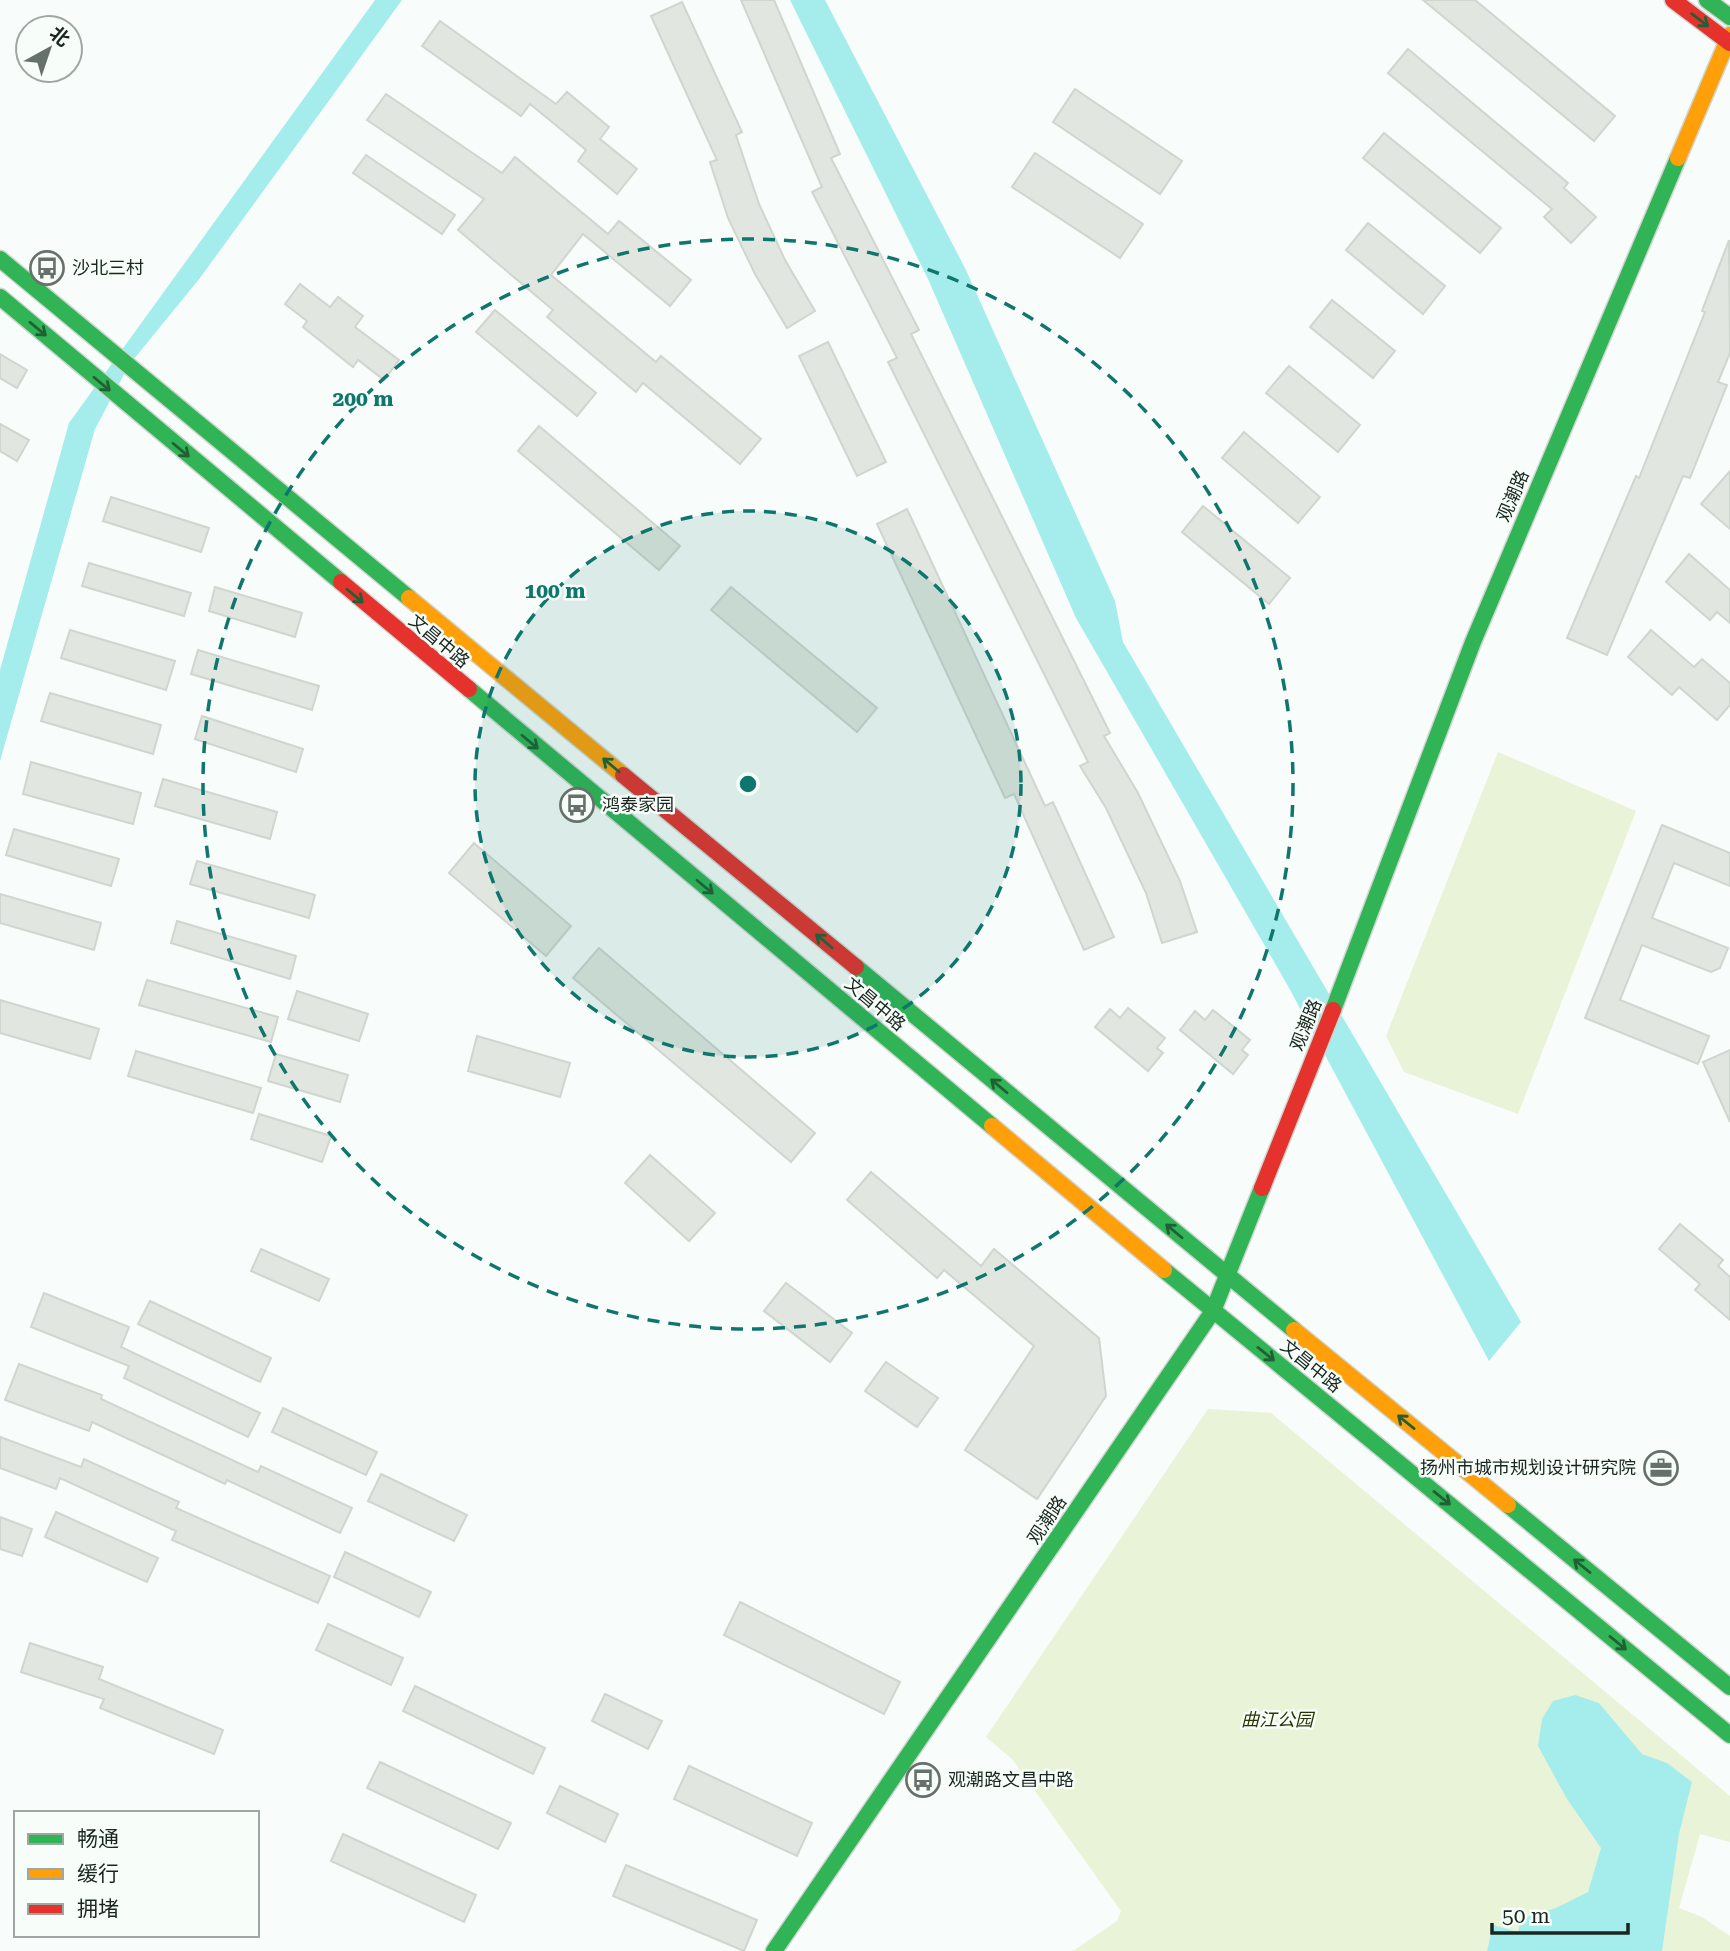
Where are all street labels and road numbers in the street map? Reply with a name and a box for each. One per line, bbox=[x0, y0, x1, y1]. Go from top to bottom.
street label: 观潮路 bbox=[1492, 467, 1533, 525]
street label: 文昌中路 bbox=[405, 609, 474, 672]
street label: 文昌中路 bbox=[841, 972, 910, 1035]
street label: 观潮路 bbox=[1286, 996, 1325, 1054]
street label: 文昌中路 bbox=[1277, 1335, 1346, 1396]
street label: 观潮路 bbox=[1023, 1491, 1070, 1548]

